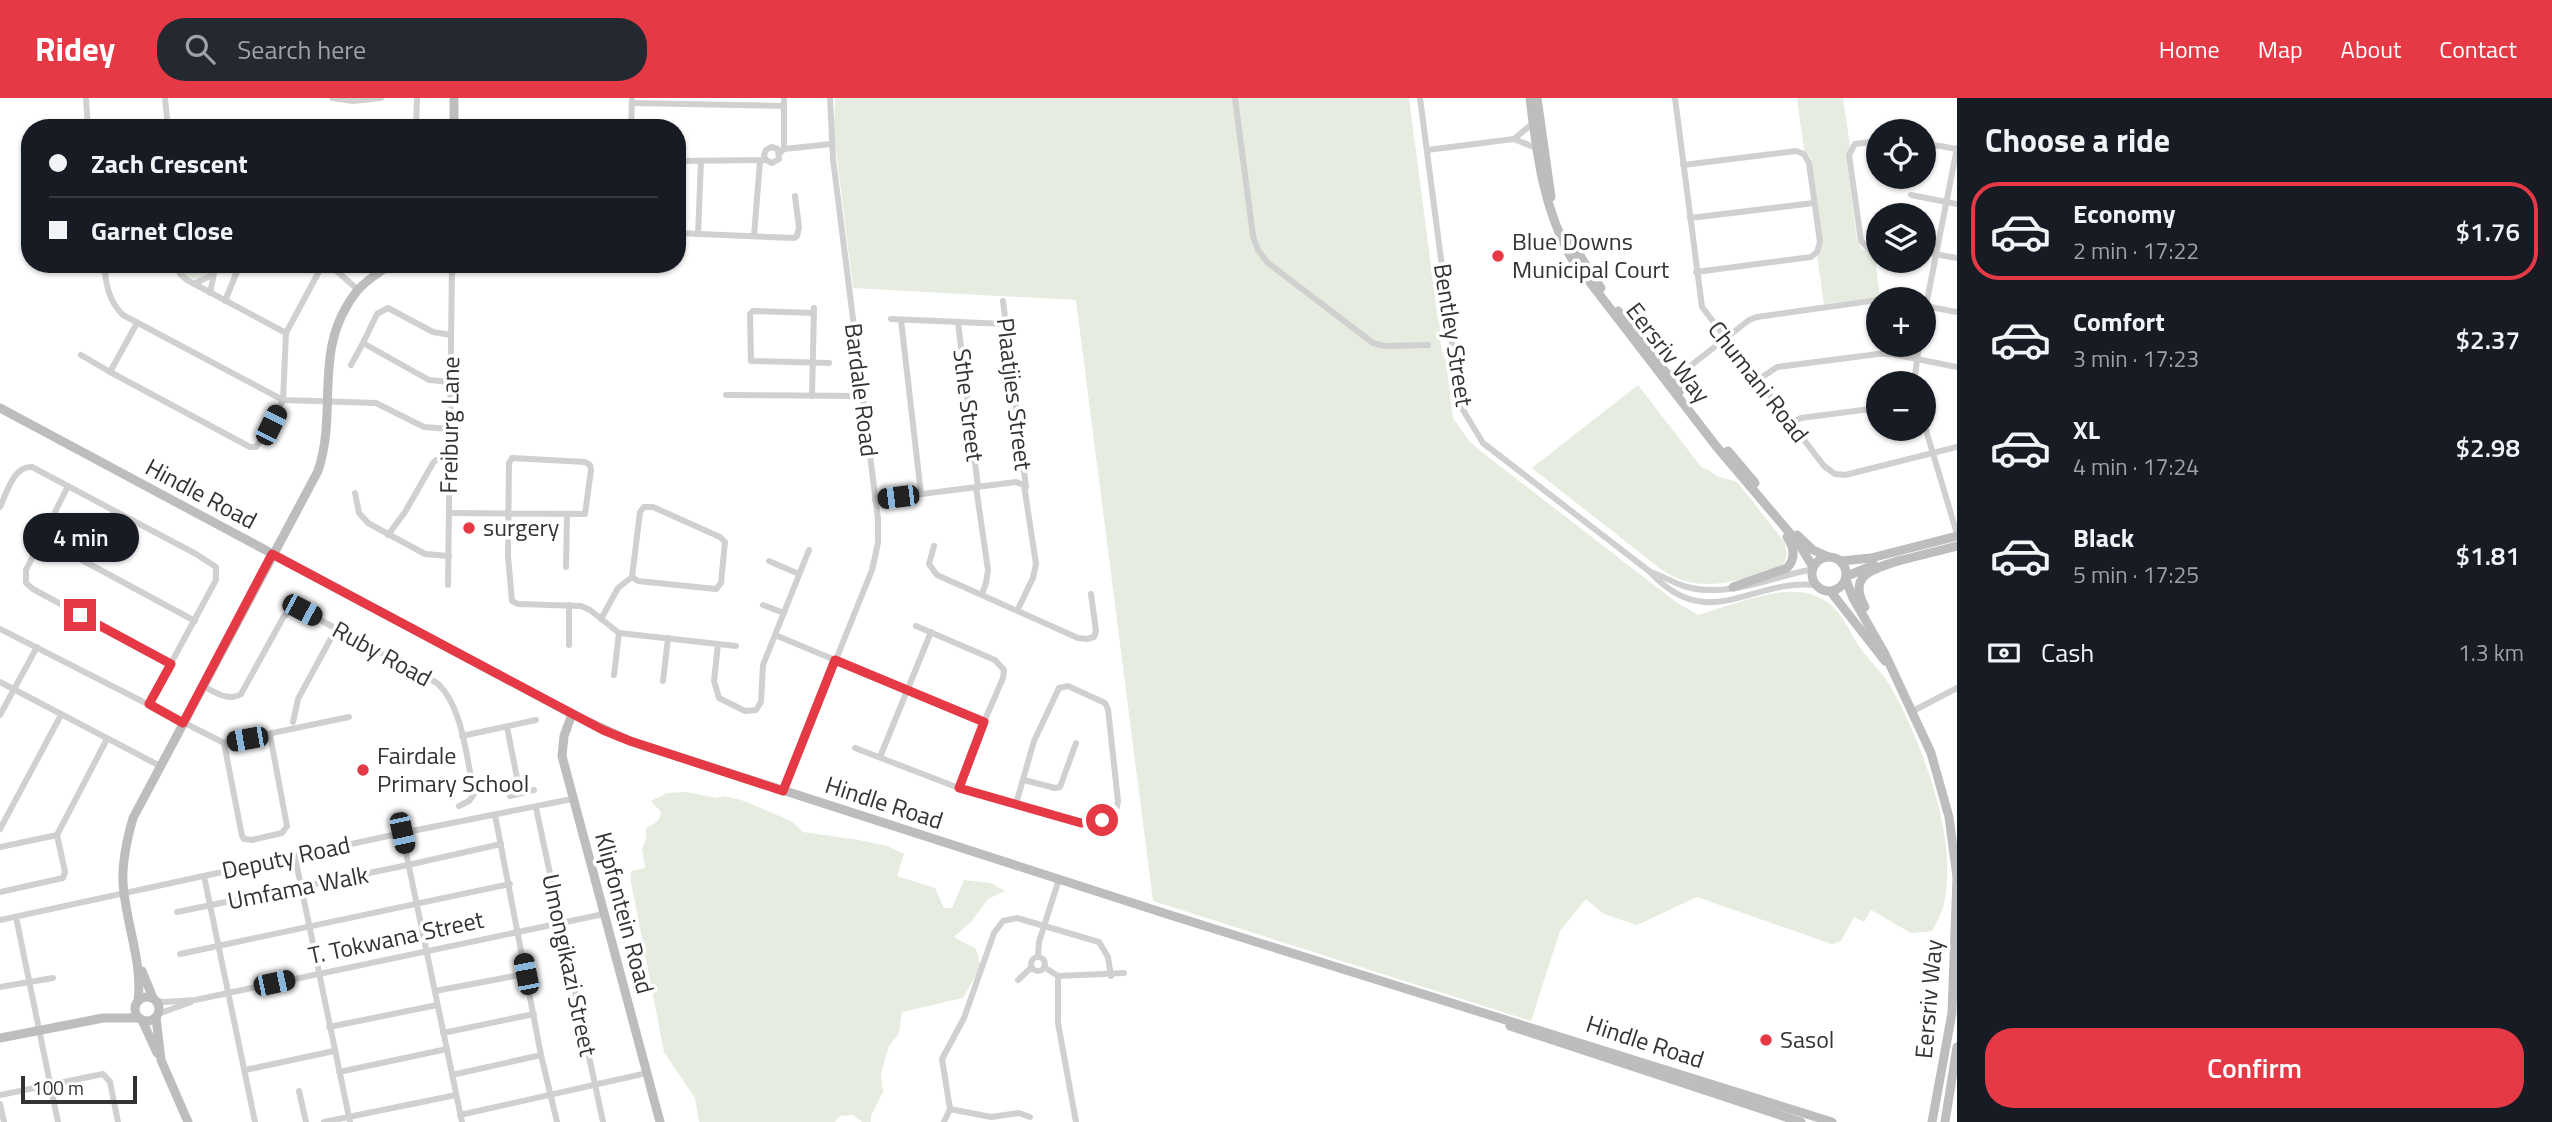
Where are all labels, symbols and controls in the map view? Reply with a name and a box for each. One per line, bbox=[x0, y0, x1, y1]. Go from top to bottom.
search box bbox=[157, 18, 647, 81]
text: Ridey bbox=[35, 24, 115, 74]
icon: search bbox=[181, 30, 219, 68]
text: Search here bbox=[237, 30, 366, 69]
text: Home bbox=[2159, 31, 2220, 67]
text: Map bbox=[2258, 31, 2303, 67]
text: About bbox=[2341, 31, 2401, 67]
text: Contact bbox=[2439, 31, 2517, 67]
text: Choose a ride bbox=[1985, 116, 2170, 164]
map controls bbox=[1866, 119, 1936, 441]
button: locate bbox=[1866, 119, 1936, 189]
text: Zach Crescent bbox=[91, 144, 248, 183]
text: Economy bbox=[2073, 194, 2175, 233]
icon: car bbox=[1989, 200, 2052, 263]
button: layers bbox=[1866, 203, 1936, 273]
text: Garnet Close bbox=[91, 211, 233, 250]
text: $1.76 bbox=[2456, 212, 2520, 251]
place label: Blue Downs Municipal Court bbox=[1512, 223, 1670, 287]
text: 2 min · 17:22 bbox=[2073, 233, 2199, 268]
marker: Blue Downs Municipal Court bbox=[1490, 248, 1506, 264]
street label: Bentley Street bbox=[1425, 261, 1483, 410]
button: + bbox=[1866, 287, 1936, 357]
street label: Eersriv Way bbox=[1618, 294, 1720, 411]
text: Comfort bbox=[2073, 302, 2165, 341]
icon: car bbox=[1989, 308, 2052, 371]
street label: Chumani Road bbox=[1700, 313, 1818, 450]
street label: Plaatjies Street bbox=[988, 316, 1042, 473]
text: $2.37 bbox=[2456, 320, 2520, 359]
street label: Bardale Road bbox=[836, 321, 888, 459]
text: 3 min · 17:23 bbox=[2073, 341, 2199, 376]
street label: Sthe Street bbox=[944, 346, 994, 464]
street label: Freiburg Lane bbox=[430, 356, 468, 494]
button: − bbox=[1866, 371, 1936, 441]
car bbox=[253, 402, 290, 448]
text: XL bbox=[2073, 410, 2100, 449]
icon: car bbox=[1989, 416, 2052, 479]
text: $2.98 bbox=[2456, 428, 2520, 467]
street label: Hindle Road bbox=[139, 449, 264, 538]
text: 4 min · 17:24 bbox=[2073, 449, 2199, 484]
car bbox=[876, 484, 921, 510]
place label: surgery bbox=[483, 509, 560, 545]
callout: 4 min bbox=[22, 514, 138, 562]
text: Black bbox=[2073, 518, 2134, 557]
text: 4 min bbox=[53, 520, 109, 555]
marker: surgery bbox=[461, 520, 477, 536]
icon: car bbox=[1989, 524, 2052, 587]
text: $1.81 bbox=[2456, 536, 2520, 575]
text: 5 min · 17:25 bbox=[2073, 557, 2199, 592]
car bbox=[279, 591, 326, 629]
route end bbox=[64, 599, 96, 631]
street label: Ruby Road bbox=[326, 611, 439, 695]
text: Cash bbox=[2041, 633, 2094, 672]
icon: cash bbox=[1985, 634, 2023, 672]
text: 1.3 km bbox=[2458, 635, 2524, 670]
car bbox=[225, 725, 270, 753]
place label: Fairdale Primary School bbox=[377, 737, 529, 801]
marker: Fairdale Primary School bbox=[355, 762, 371, 778]
street label: Hindle Road bbox=[821, 766, 948, 838]
route start bbox=[1086, 804, 1118, 836]
car bbox=[388, 810, 417, 856]
street label: Deputy Road bbox=[218, 826, 353, 888]
street label: Klipfontein Road bbox=[586, 828, 664, 998]
street label: Umfama Walk bbox=[224, 856, 372, 918]
street label: Umongikazi Street bbox=[533, 870, 607, 1060]
street label: T. Tokwana Street bbox=[305, 901, 487, 973]
street label: Eersriv Way bbox=[1905, 937, 1951, 1060]
car bbox=[512, 951, 541, 997]
car bbox=[252, 968, 297, 998]
street label: Hindle Road bbox=[1582, 1005, 1709, 1077]
place label: Sasol bbox=[1780, 1021, 1834, 1057]
button: Confirm bbox=[1985, 1028, 2524, 1108]
marker: Sasol bbox=[1758, 1032, 1774, 1048]
scale bar bbox=[21, 1073, 136, 1105]
text: 100 m bbox=[32, 1073, 84, 1102]

